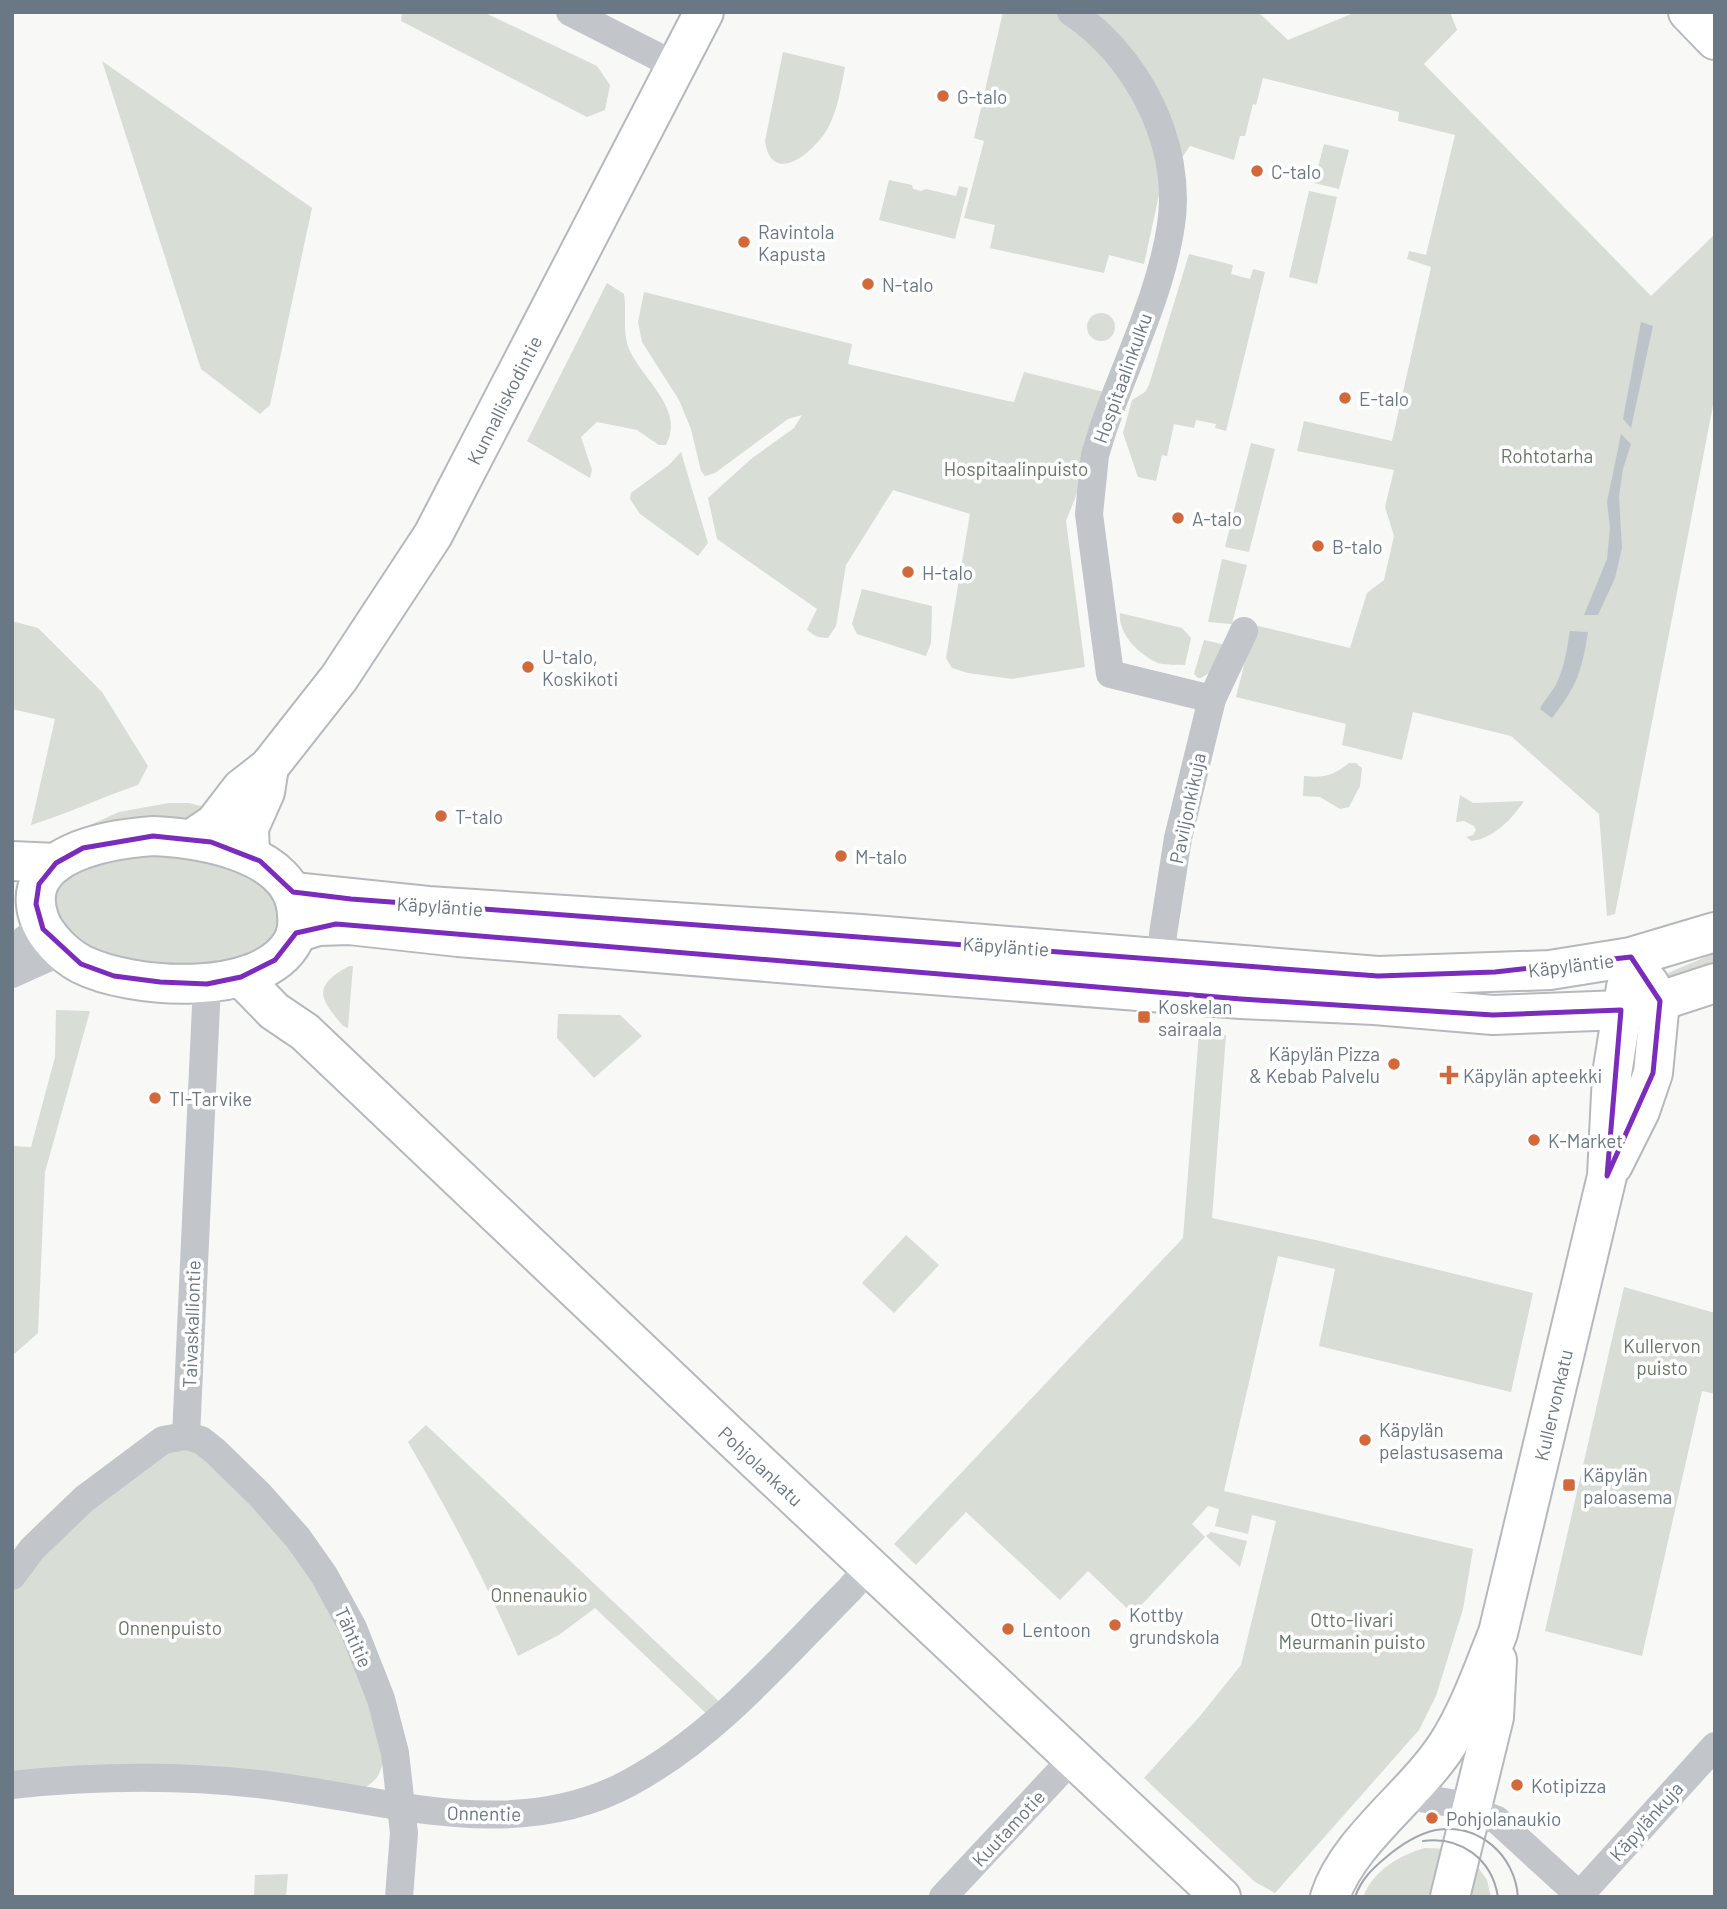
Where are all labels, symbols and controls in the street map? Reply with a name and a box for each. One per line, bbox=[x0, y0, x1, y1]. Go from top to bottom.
place label: G-talo bbox=[957, 85, 1007, 108]
marker: G-talo bbox=[935, 88, 951, 104]
place label: C-talo bbox=[1271, 160, 1321, 183]
marker: C-talo bbox=[1249, 163, 1265, 179]
place label: Ravintola Kapusta bbox=[758, 220, 834, 265]
marker: Ravintola Kapusta bbox=[736, 234, 752, 250]
place label: N-talo bbox=[882, 273, 934, 296]
marker: N-talo bbox=[860, 276, 876, 292]
street label: Hospitaalinkulku bbox=[1088, 310, 1156, 446]
street label: Kunnalliskodintie bbox=[462, 332, 546, 468]
place label: E-talo bbox=[1359, 387, 1409, 410]
marker: E-talo bbox=[1337, 390, 1353, 406]
park label: Rohtotarha bbox=[1501, 444, 1593, 467]
park label: Hospitaalinpuisto bbox=[944, 457, 1088, 480]
place label: A-talo bbox=[1192, 507, 1242, 530]
marker: A-talo bbox=[1170, 510, 1186, 526]
place label: B-talo bbox=[1332, 535, 1383, 558]
marker: B-talo bbox=[1310, 538, 1326, 554]
place label: H-talo bbox=[922, 561, 973, 584]
marker: H-talo bbox=[900, 564, 916, 580]
place label: U-talo, Koskikoti bbox=[542, 645, 618, 690]
marker: U-talo, Koskikoti bbox=[520, 659, 536, 675]
street label: Paviljonkikuja bbox=[1164, 750, 1210, 866]
place label: T-talo bbox=[455, 805, 503, 828]
marker: T-talo bbox=[433, 808, 449, 824]
place label: M-talo bbox=[855, 845, 907, 868]
marker: M-talo bbox=[833, 848, 849, 864]
street label: Käpyläntie bbox=[396, 892, 484, 920]
street label: Käpyläntie bbox=[962, 932, 1050, 960]
street label: Käpyläntie bbox=[1527, 948, 1615, 982]
place label: Koskelan sairaala bbox=[1158, 995, 1232, 1040]
marker: Koskelan sairaala bbox=[1136, 1009, 1152, 1025]
place label: Käpylän Pizza & Kebab Palvelu bbox=[1249, 1042, 1380, 1087]
marker: Käpylän Pizza & Kebab Palvelu bbox=[1386, 1056, 1402, 1072]
place label: Käpylän apteekki bbox=[1463, 1064, 1602, 1087]
marker: Käpylän apteekki bbox=[1441, 1067, 1457, 1083]
place label: TI-Tarvike bbox=[169, 1087, 252, 1110]
marker: TI-Tarvike bbox=[147, 1090, 163, 1106]
place label: K-Market bbox=[1548, 1129, 1623, 1152]
marker: K-Market bbox=[1526, 1132, 1542, 1148]
street label: Taivaskalliontie bbox=[177, 1260, 205, 1388]
park label: Kullervon puisto bbox=[1623, 1334, 1701, 1379]
street label: Kullervonkatu bbox=[1529, 1347, 1577, 1463]
place label: Käpylän pelastusasema bbox=[1379, 1418, 1503, 1463]
street label: Pohjolankatu bbox=[714, 1421, 808, 1511]
marker: Käpylän pelastusasema bbox=[1357, 1432, 1373, 1448]
place label: Käpylän paloasema bbox=[1583, 1463, 1672, 1508]
marker: Käpylän paloasema bbox=[1561, 1477, 1577, 1493]
park label: Onnenaukio bbox=[490, 1583, 588, 1606]
street label: Tähtitie bbox=[330, 1603, 378, 1671]
place label: Kottby grundskola bbox=[1129, 1603, 1219, 1648]
park label: Otto-Iivari Meurmanin puisto bbox=[1279, 1608, 1426, 1653]
park label: Onnenpuisto bbox=[118, 1616, 222, 1639]
marker: Kottby grundskola bbox=[1107, 1617, 1123, 1633]
place label: Lentoon bbox=[1022, 1618, 1091, 1641]
marker: Lentoon bbox=[1000, 1621, 1016, 1637]
place label: Kotipizza bbox=[1531, 1774, 1606, 1797]
marker: Kotipizza bbox=[1509, 1777, 1525, 1793]
street label: Käpylänkuja bbox=[1604, 1777, 1688, 1865]
street label: Kuutamotie bbox=[967, 1785, 1049, 1871]
street label: Onnentie bbox=[447, 1801, 521, 1825]
place label: Pohjolanaukio bbox=[1446, 1807, 1561, 1830]
marker: Pohjolanaukio bbox=[1424, 1810, 1440, 1826]

